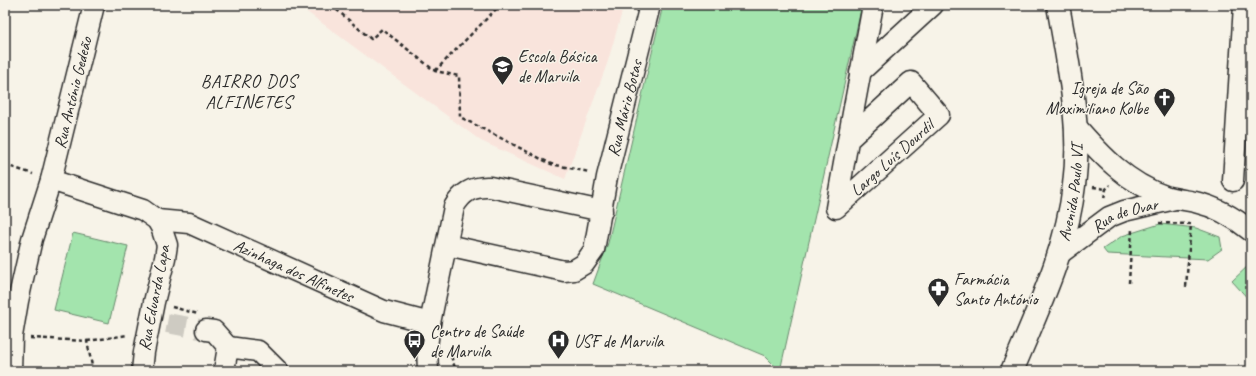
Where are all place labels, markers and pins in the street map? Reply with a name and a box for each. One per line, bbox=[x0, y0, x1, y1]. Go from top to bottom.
place label: Escola Básica de Marvila bbox=[518, 46, 598, 87]
school or university icon: Escola Básica de Marvila bbox=[490, 53, 516, 86]
place label: Igreja de São Maximiliano Kolbe bbox=[1046, 78, 1149, 119]
church icon: Igreja de São Maximiliano Kolbe bbox=[1151, 85, 1177, 118]
place label: Farmácia Santo António bbox=[954, 269, 1040, 310]
pharmacy icon: Farmácia Santo António bbox=[925, 276, 951, 309]
place label: Centro de Saúde de Marvila bbox=[430, 321, 525, 362]
bus stop icon: Centro de Saúde de Marvila bbox=[402, 328, 428, 361]
hospital icon: USF de Marvila bbox=[545, 328, 571, 361]
place label: USF de Marvila bbox=[574, 331, 665, 352]

